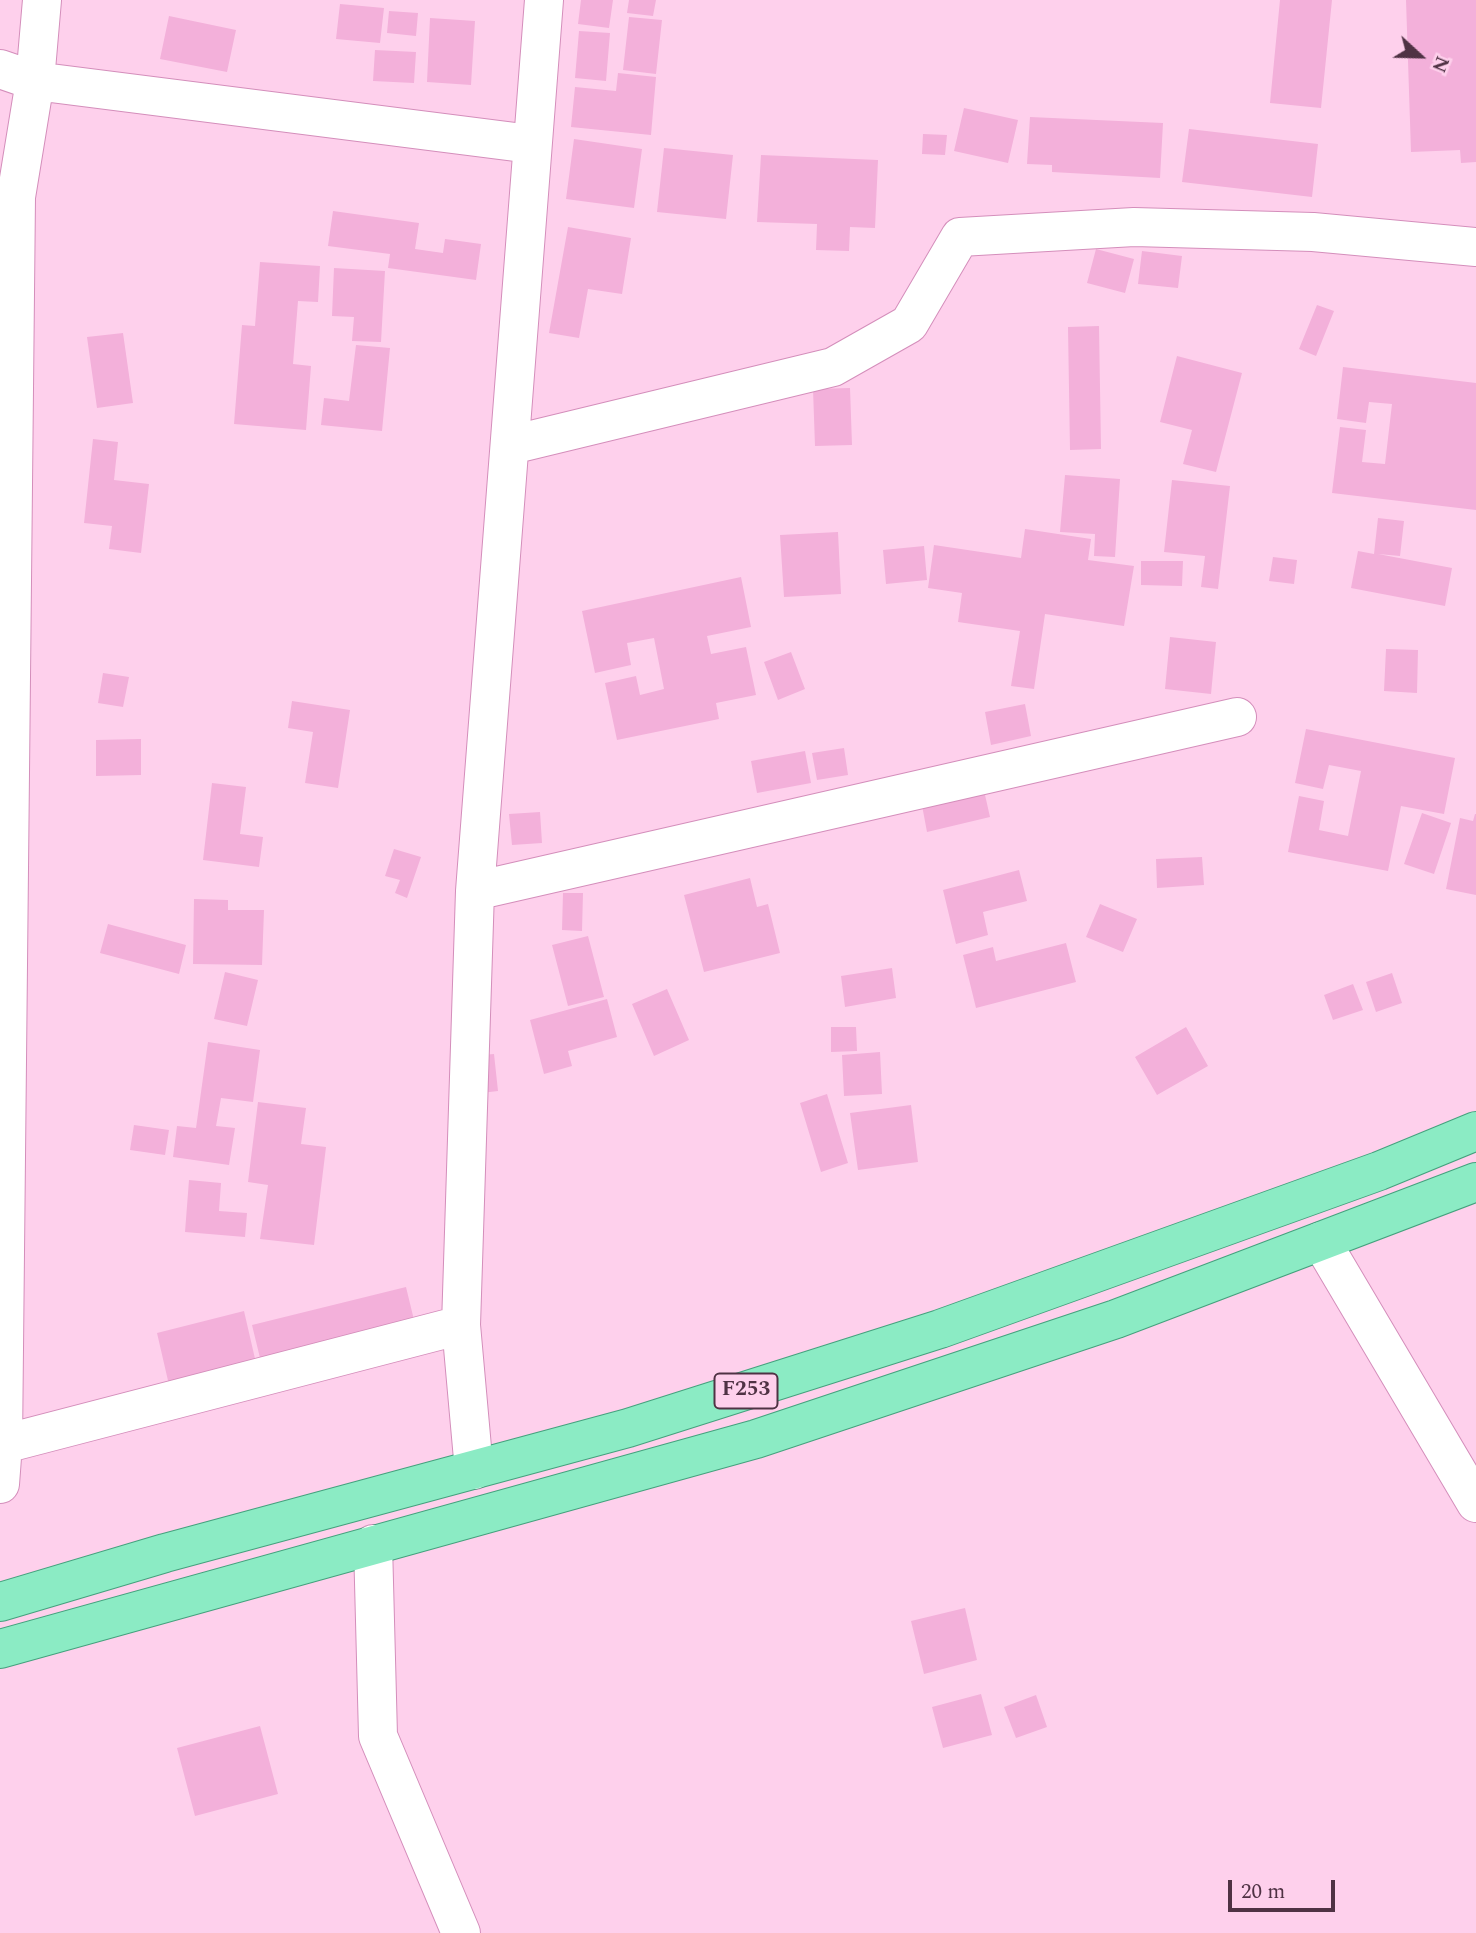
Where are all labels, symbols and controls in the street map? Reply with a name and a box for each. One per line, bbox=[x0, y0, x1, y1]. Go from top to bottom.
north arrow bbox=[1385, 21, 1455, 91]
text: N bbox=[1424, 51, 1456, 77]
road number: F253 bbox=[714, 1374, 778, 1408]
scale bar bbox=[1231, 1867, 1338, 1911]
text: 20 m bbox=[1241, 1876, 1285, 1908]

